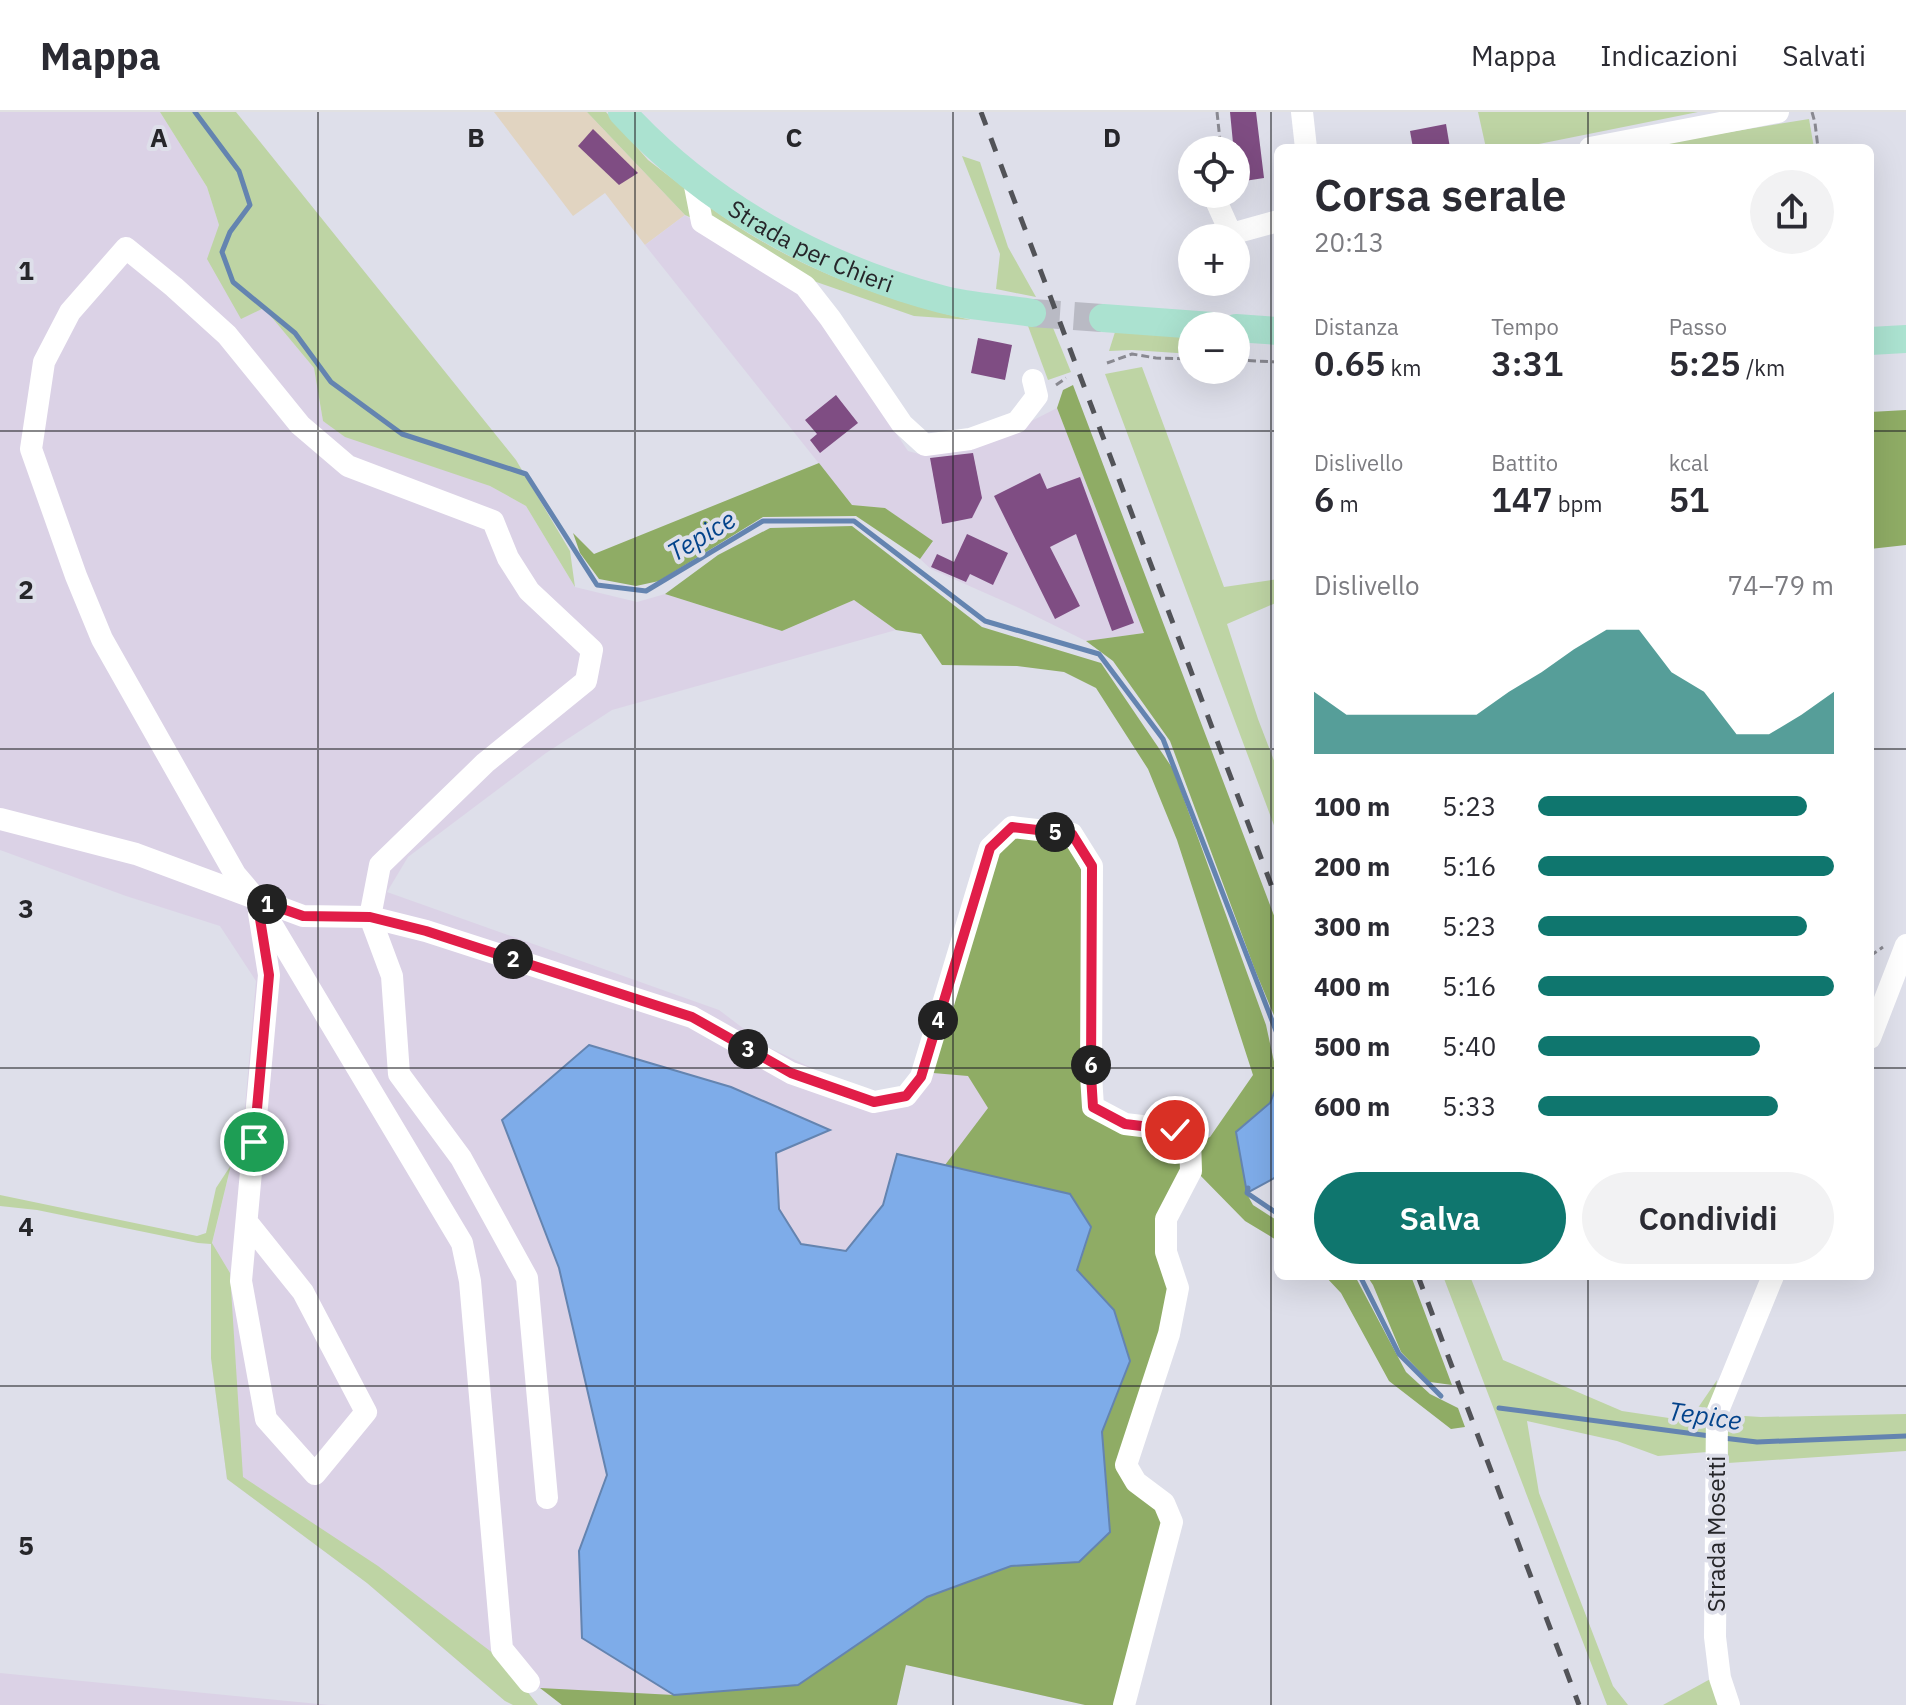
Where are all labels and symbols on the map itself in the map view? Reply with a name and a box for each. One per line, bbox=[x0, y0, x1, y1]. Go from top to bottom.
text: A bbox=[150, 120, 168, 154]
text: B bbox=[467, 120, 485, 154]
text: C bbox=[786, 120, 803, 154]
text: D bbox=[1103, 120, 1121, 154]
street label: Strada per Chieri bbox=[722, 192, 898, 300]
text: 1 bbox=[18, 253, 34, 287]
water label: Tepice bbox=[661, 501, 741, 569]
text: 2 bbox=[18, 572, 34, 606]
pin: 5 bbox=[1035, 812, 1075, 852]
pin: 1 bbox=[247, 884, 287, 924]
text: 3 bbox=[18, 891, 34, 925]
pin: 2 bbox=[493, 939, 533, 979]
pin: 4 bbox=[918, 1000, 958, 1040]
pin: 3 bbox=[728, 1029, 768, 1069]
pin: 6 bbox=[1071, 1045, 1111, 1085]
pin bbox=[1141, 1096, 1209, 1164]
pin bbox=[220, 1108, 288, 1176]
text: 4 bbox=[18, 1209, 34, 1243]
water label: Tepice bbox=[1666, 1393, 1744, 1437]
street label: Strada Mosetti bbox=[1700, 1456, 1732, 1612]
text: 5 bbox=[18, 1528, 34, 1562]

